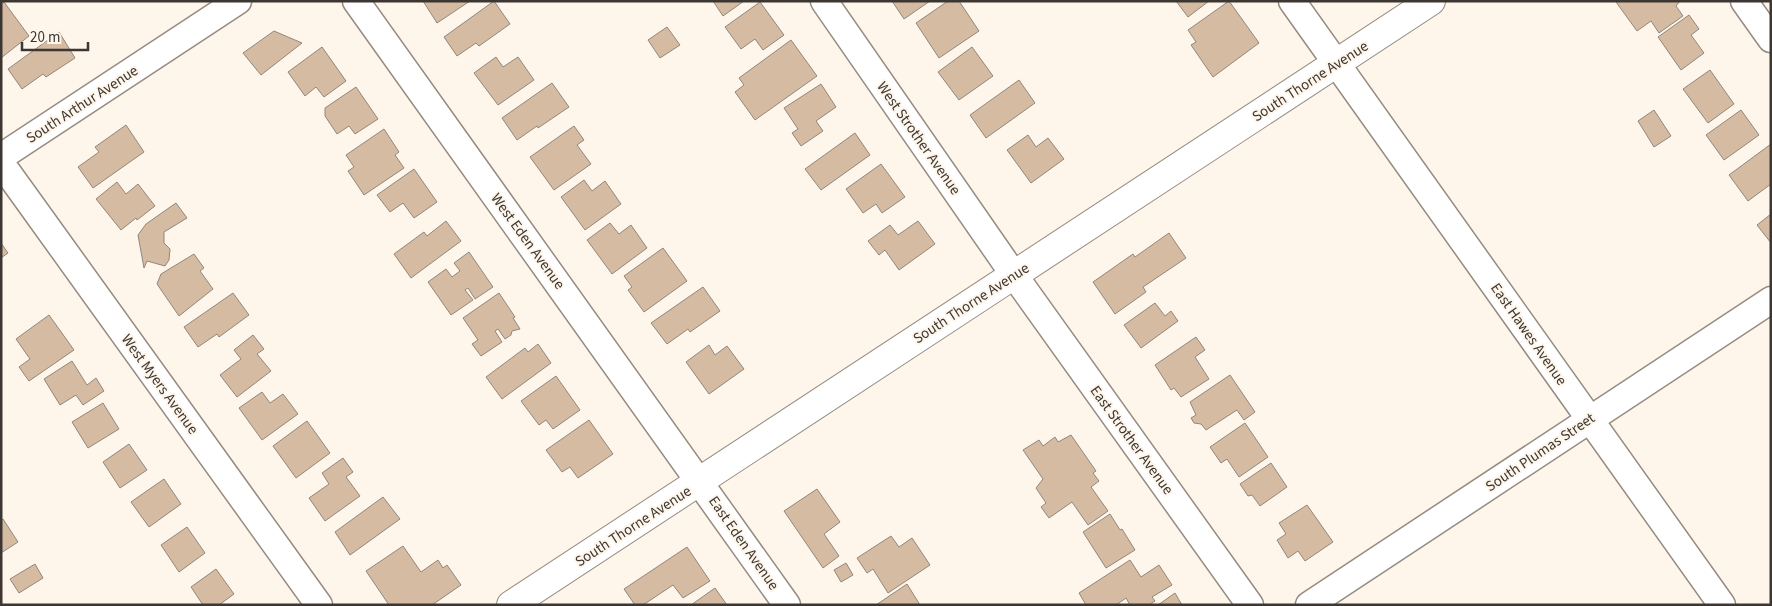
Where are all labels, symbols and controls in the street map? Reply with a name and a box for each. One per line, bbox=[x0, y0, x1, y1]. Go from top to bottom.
scale bar bbox=[22, 20, 89, 52]
text: 20 m bbox=[30, 27, 60, 48]
street label: South Thorne Avenue bbox=[1248, 36, 1373, 127]
street label: South Arthur Avenue bbox=[22, 60, 142, 149]
street label: West Strother Avenue bbox=[872, 77, 966, 199]
street label: West Eden Avenue bbox=[486, 189, 570, 294]
street label: South Thorne Avenue bbox=[909, 258, 1034, 349]
street label: East Hawes Avenue bbox=[1485, 279, 1572, 390]
street label: West Myers Avenue bbox=[116, 330, 203, 439]
street label: East Strother Avenue bbox=[1085, 381, 1178, 499]
street label: South Plumas Street bbox=[1481, 408, 1599, 497]
street label: South Thorne Avenue bbox=[571, 481, 696, 572]
street label: East Eden Avenue bbox=[703, 492, 784, 595]

